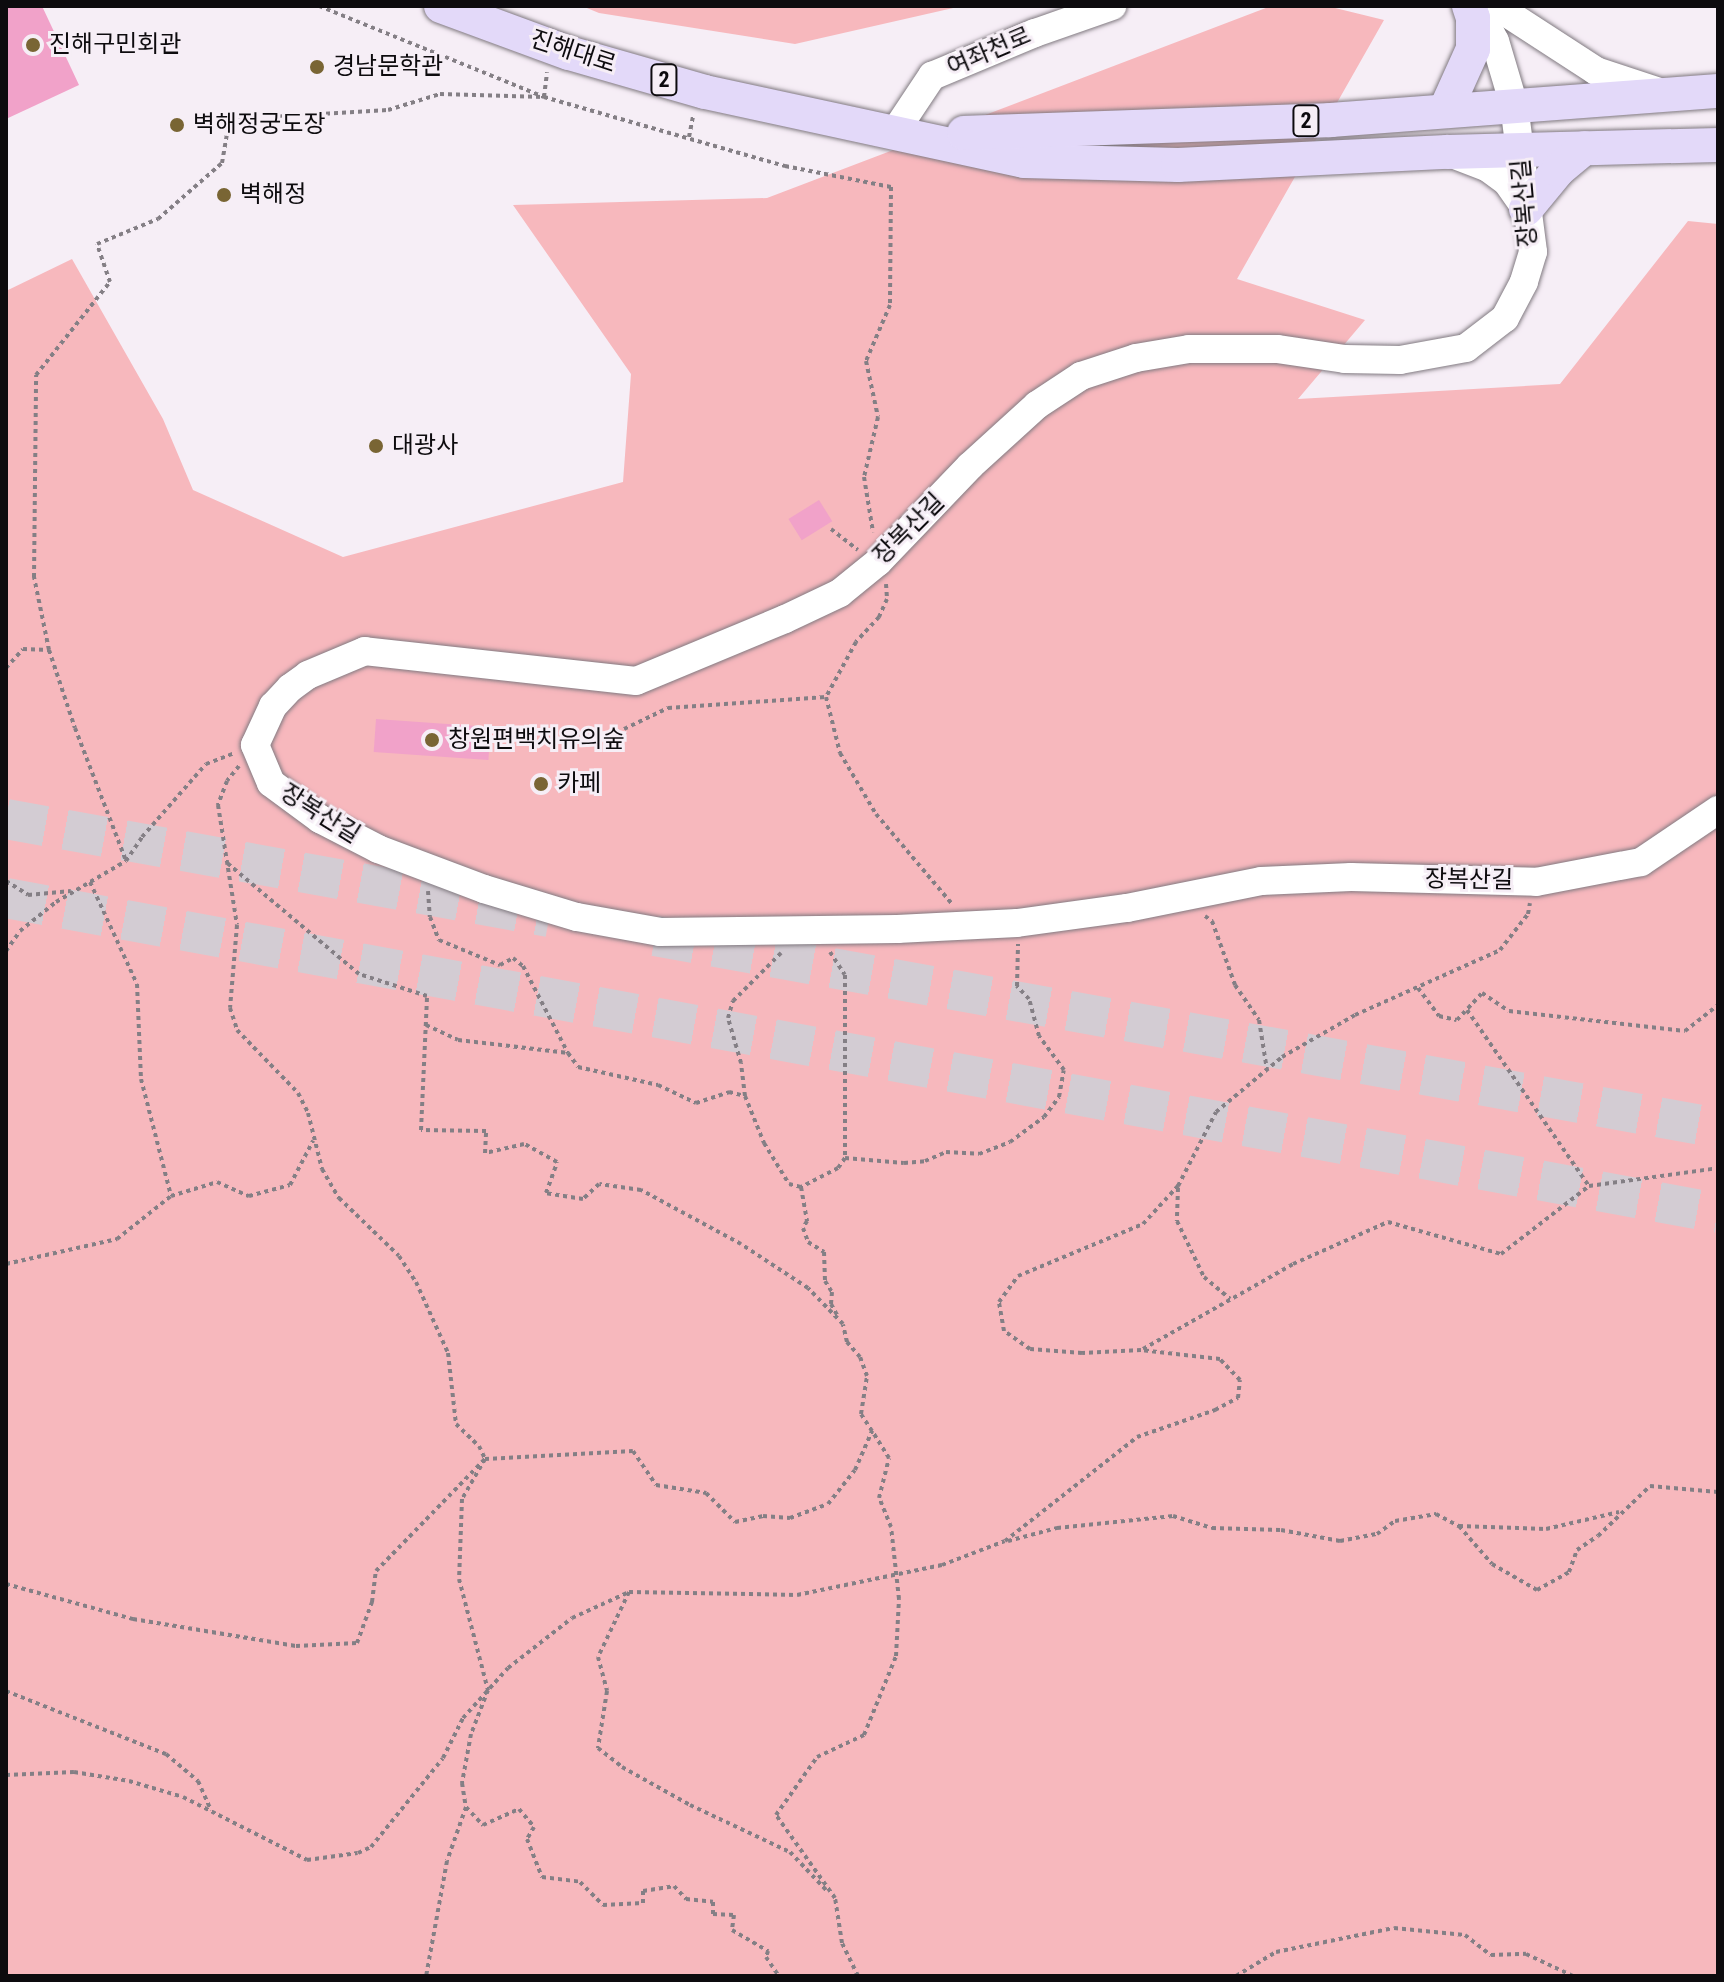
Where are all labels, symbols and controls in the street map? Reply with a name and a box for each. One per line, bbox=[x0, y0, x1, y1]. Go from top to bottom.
street label: 여좌천로 bbox=[943, 21, 1035, 83]
street label: 진해대로 bbox=[527, 25, 619, 79]
place label: 진해구민회관 bbox=[49, 31, 181, 59]
marker: 진해구민회관 bbox=[24, 36, 42, 54]
place label: 경남문학관 bbox=[333, 53, 443, 81]
marker: 경남문학관 bbox=[308, 58, 326, 76]
road number: 2 bbox=[650, 62, 678, 98]
road number: 2 bbox=[1292, 103, 1320, 139]
place label: 벽해정궁도장 bbox=[193, 111, 325, 139]
marker: 벽해정궁도장 bbox=[168, 116, 186, 134]
street label: 장복산길 bbox=[1507, 158, 1543, 248]
place label: 벽해정 bbox=[240, 181, 306, 209]
marker: 벽해정 bbox=[215, 186, 233, 204]
place label: 대광사 bbox=[392, 432, 458, 460]
marker: 대광사 bbox=[367, 437, 385, 455]
street label: 장복산길 bbox=[868, 488, 950, 570]
place label: 창원편백치유의숲 bbox=[448, 726, 625, 754]
marker: 창원편백치유의숲 bbox=[423, 731, 441, 749]
place label: 카페 bbox=[557, 770, 601, 798]
marker: 카페 bbox=[532, 775, 550, 793]
street label: 장복산길 bbox=[275, 778, 365, 850]
street label: 장복산길 bbox=[1425, 865, 1513, 895]

